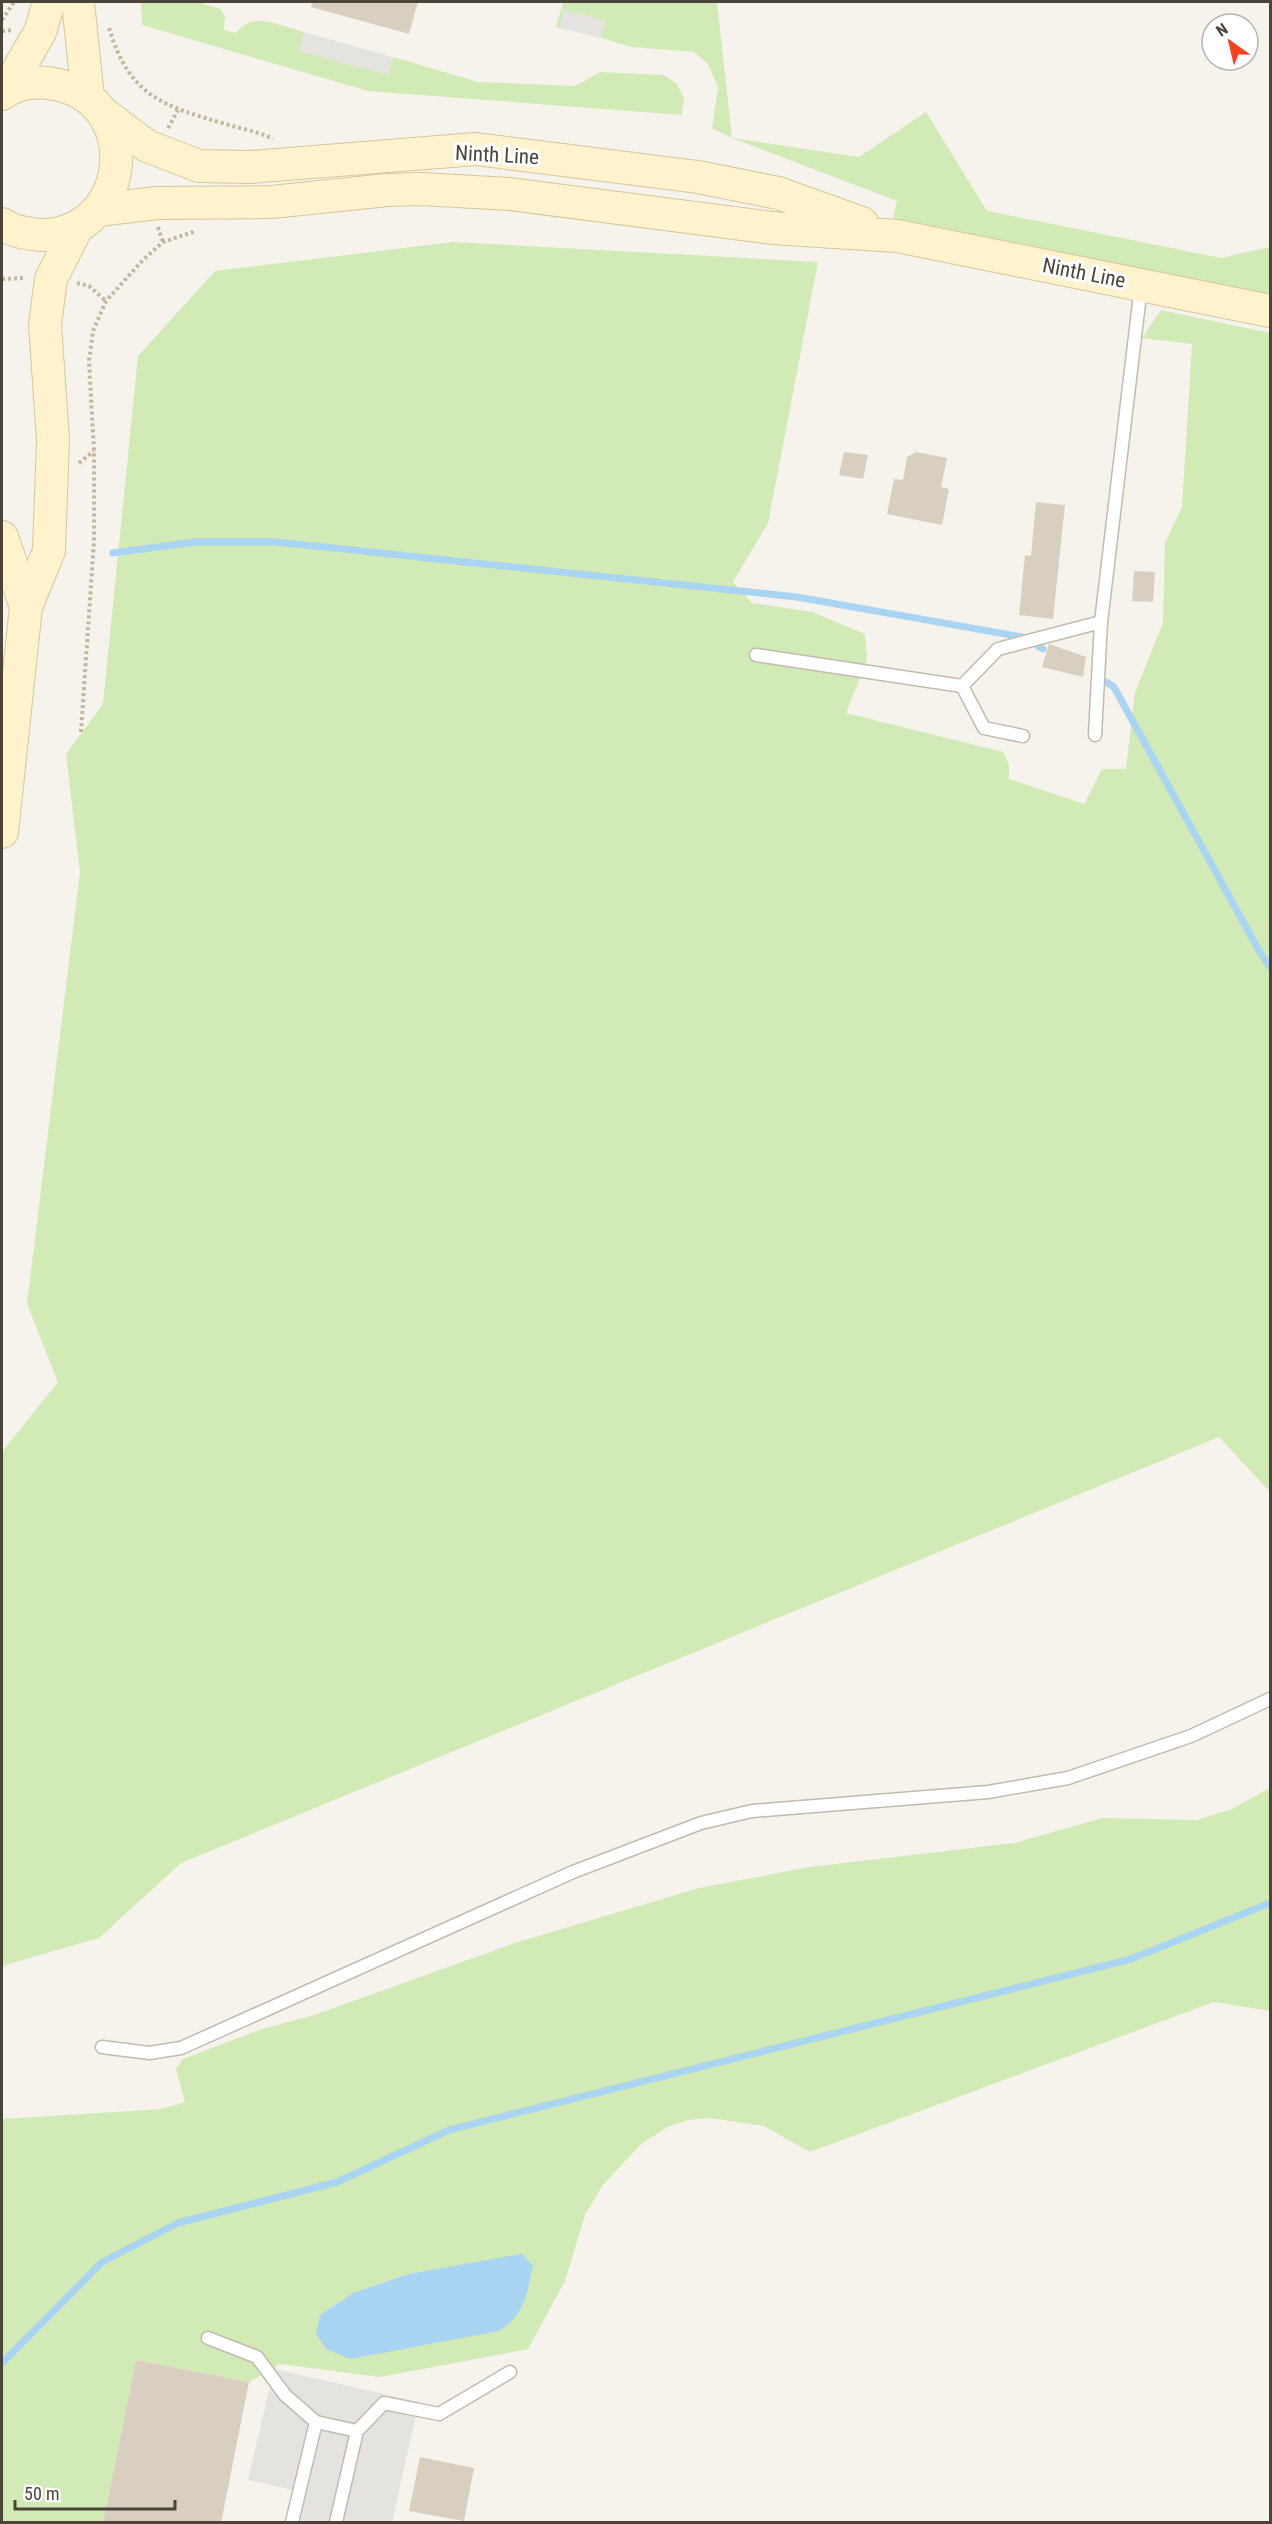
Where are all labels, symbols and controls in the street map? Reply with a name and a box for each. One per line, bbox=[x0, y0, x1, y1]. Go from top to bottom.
north arrow bbox=[1200, 12, 1260, 72]
text: N bbox=[1213, 19, 1231, 41]
street label: Ninth Line bbox=[454, 141, 540, 169]
street label: Ninth Line bbox=[1040, 253, 1128, 293]
scale bar bbox=[15, 2473, 176, 2511]
text: 50 m bbox=[24, 2483, 59, 2504]

